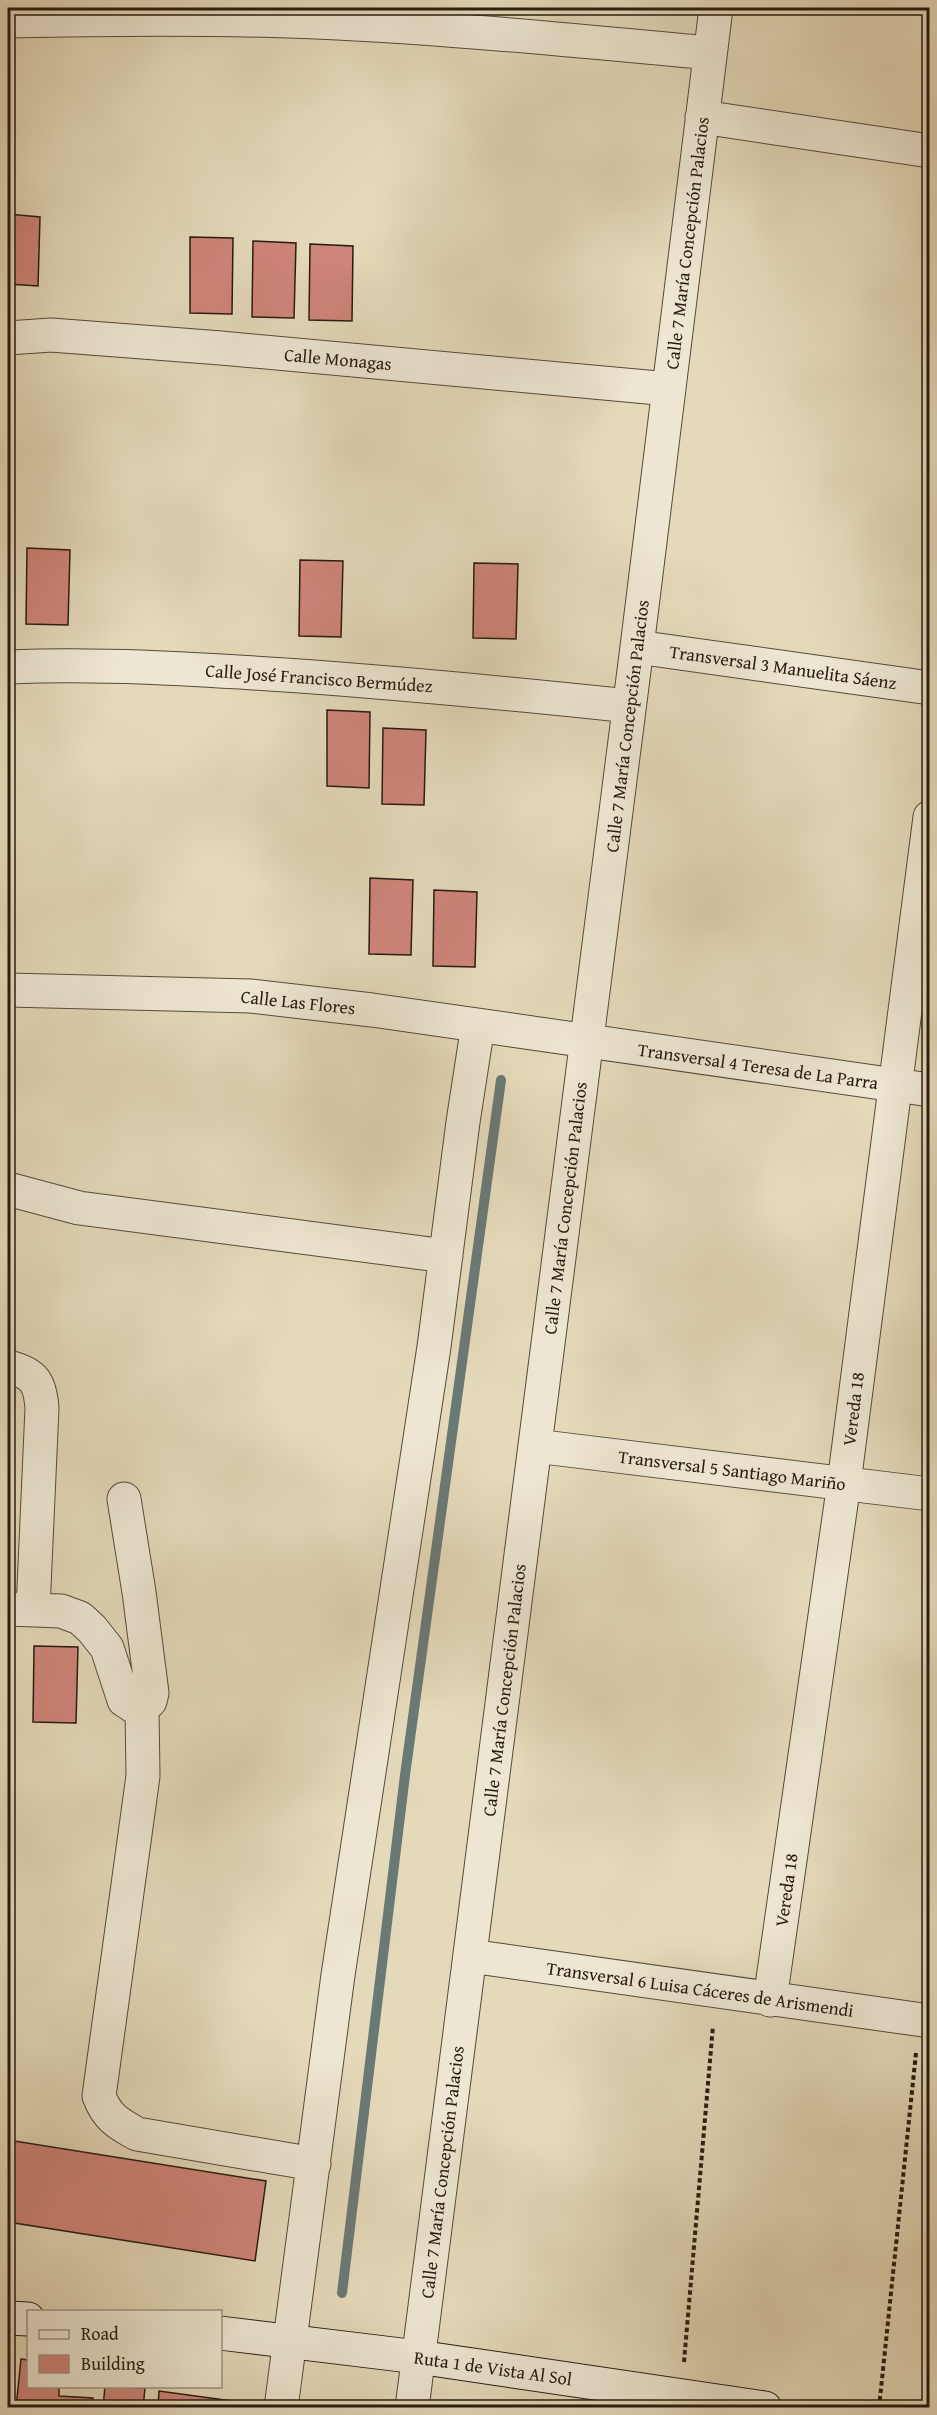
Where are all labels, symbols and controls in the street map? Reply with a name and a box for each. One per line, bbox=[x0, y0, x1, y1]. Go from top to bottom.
street label: Calle 7 María Concepción Palacios bbox=[658, 115, 716, 371]
street label: Calle Monagas bbox=[283, 341, 393, 377]
street label: Calle 7 María Concepción Palacios bbox=[598, 598, 656, 854]
street label: Transversal 3 Manuelita Sáenz bbox=[668, 638, 898, 696]
street label: Calle José Francisco Bermúdez bbox=[205, 657, 434, 699]
street label: Calle Las Flores bbox=[239, 983, 357, 1021]
street label: Transversal 4 Teresa de La Parra bbox=[636, 1036, 880, 1096]
street label: Calle 7 María Concepción Palacios bbox=[536, 1080, 594, 1336]
street label: Vereda 18 bbox=[835, 1371, 871, 1447]
street label: Transversal 5 Santiago Mariño bbox=[617, 1443, 847, 1497]
street label: Calle 7 María Concepción Palacios bbox=[475, 1562, 533, 1818]
street label: Vereda 18 bbox=[767, 1851, 805, 1929]
street label: Transversal 6 Luisa Cáceres de Arismendi bbox=[545, 1954, 855, 2024]
street label: Calle 7 María Concepción Palacios bbox=[413, 2044, 471, 2300]
legend bbox=[27, 2310, 222, 2388]
text: Road bbox=[81, 2320, 119, 2347]
street label: Ruta 1 de Vista Al Sol bbox=[412, 2344, 574, 2392]
text: Building bbox=[81, 2350, 145, 2377]

